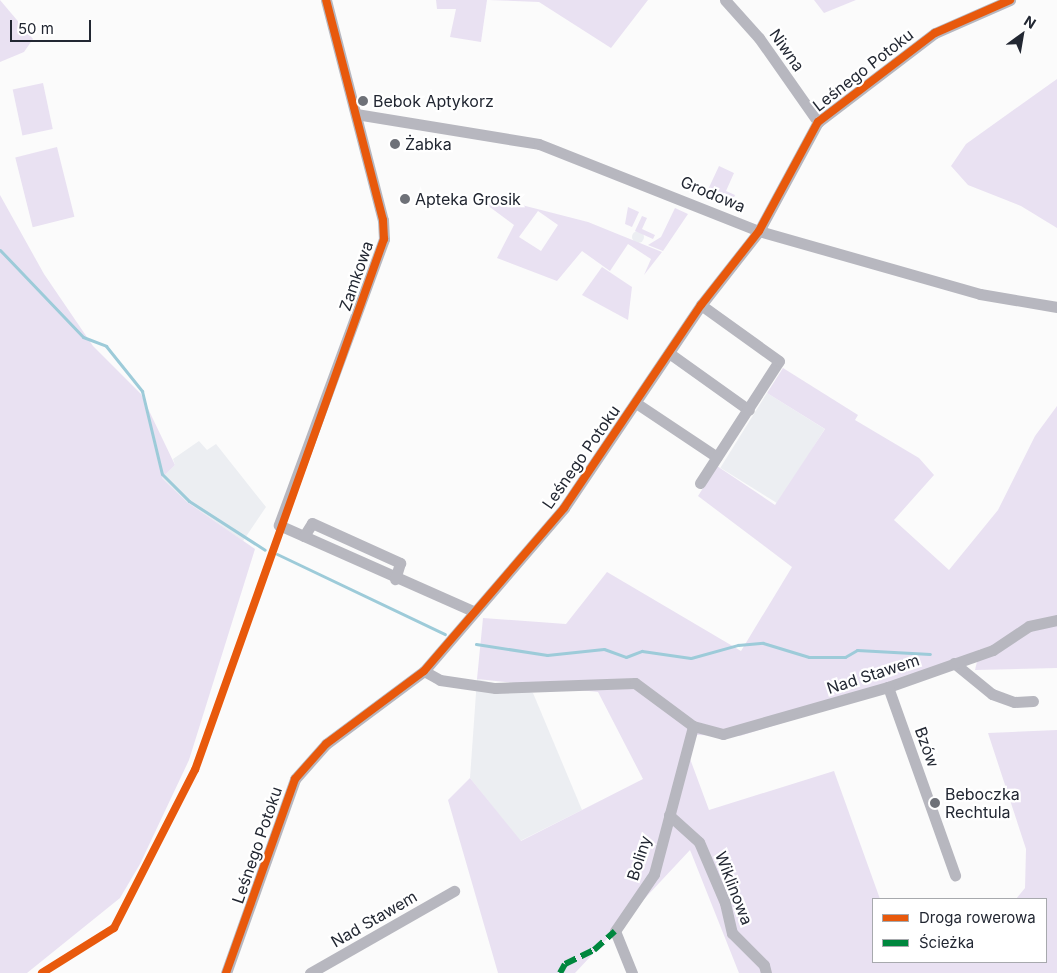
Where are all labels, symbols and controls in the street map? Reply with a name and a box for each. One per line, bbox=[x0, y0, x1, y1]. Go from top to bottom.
scale bar bbox=[12, 10, 94, 42]
north arrow bbox=[997, 10, 1047, 60]
text: N bbox=[1021, 12, 1039, 32]
text: 50 m bbox=[18, 19, 54, 38]
street label: Niwna bbox=[766, 25, 808, 75]
street label: Leśnego Potoku bbox=[809, 25, 917, 115]
place label: Bebok Aptykorz bbox=[373, 91, 494, 111]
marker: Bebok Aptykorz bbox=[357, 95, 369, 107]
place label: Żabka bbox=[405, 134, 452, 154]
marker: Żabka bbox=[389, 138, 401, 150]
street label: Grodowa bbox=[678, 172, 748, 216]
place label: Apteka Grosik bbox=[415, 189, 521, 209]
marker: Apteka Grosik bbox=[399, 193, 411, 205]
street label: Zamkowa bbox=[335, 238, 377, 314]
street label: Leśnego Potoku bbox=[538, 401, 624, 513]
street label: Nad Stawem bbox=[824, 650, 922, 698]
street label: Bzów bbox=[911, 724, 943, 770]
street label: Leśnego Potoku bbox=[228, 784, 286, 906]
place label: Beboczka Rechtula bbox=[945, 784, 1020, 822]
marker: Beboczka Rechtula bbox=[929, 797, 941, 809]
street label: Boliny bbox=[623, 833, 655, 883]
street label: Wiklinowa bbox=[711, 849, 757, 927]
street label: Nad Stawem bbox=[328, 887, 420, 951]
legend bbox=[872, 898, 1047, 963]
text: Droga rowerowa bbox=[919, 908, 1036, 927]
text: Ścieżka bbox=[919, 933, 974, 952]

